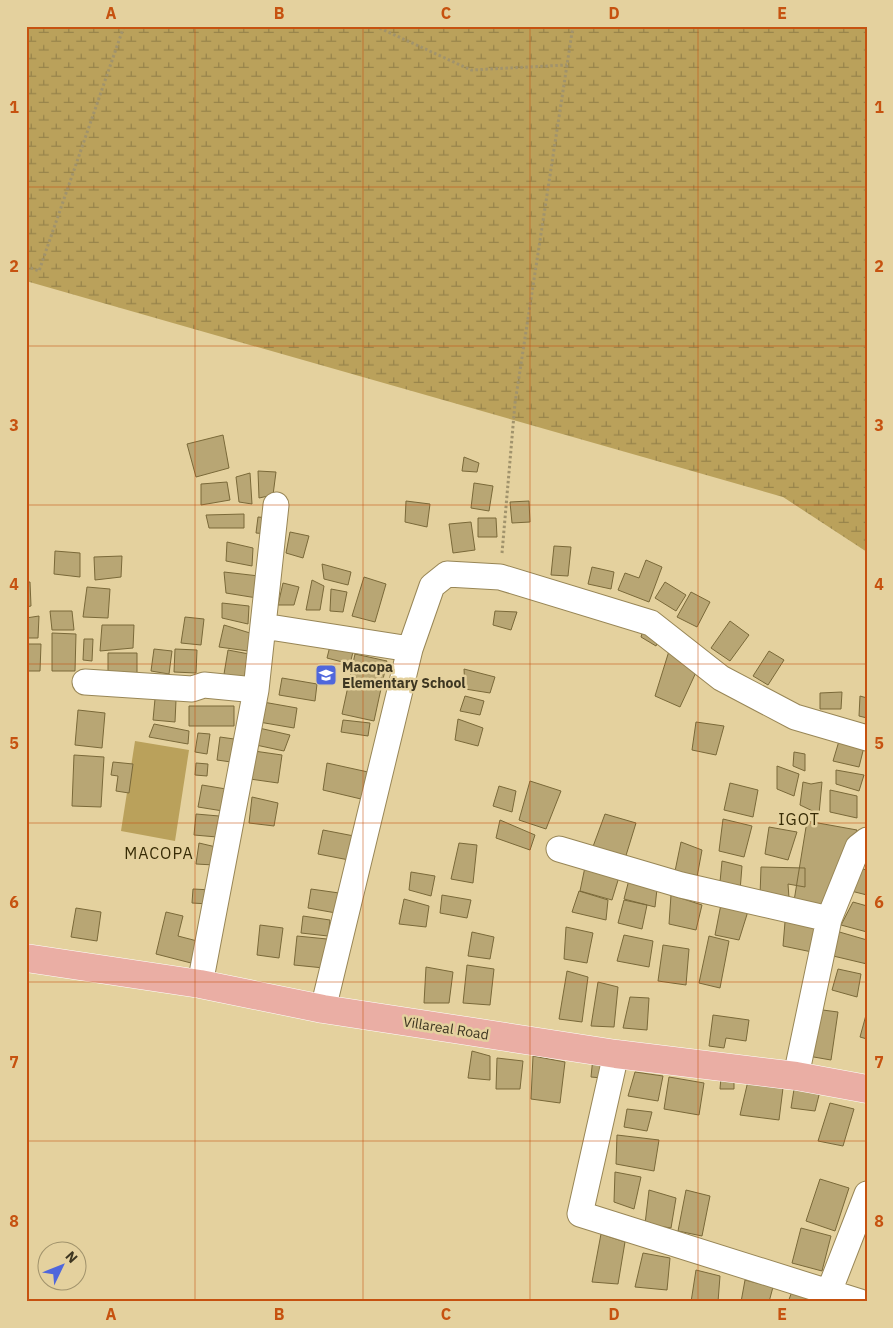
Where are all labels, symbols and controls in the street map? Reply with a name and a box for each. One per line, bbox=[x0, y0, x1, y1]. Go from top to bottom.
text: A bbox=[106, 3, 117, 23]
text: B bbox=[274, 3, 285, 23]
text: C bbox=[441, 3, 451, 23]
text: D bbox=[608, 3, 620, 23]
text: E bbox=[777, 3, 787, 23]
text: 1 bbox=[9, 97, 19, 117]
text: 1 bbox=[874, 97, 884, 117]
text: 2 bbox=[9, 256, 19, 276]
text: 2 bbox=[874, 256, 884, 276]
text: 3 bbox=[9, 415, 19, 435]
text: 3 bbox=[874, 415, 884, 435]
text: 4 bbox=[9, 574, 19, 594]
text: 4 bbox=[874, 574, 884, 594]
place label: Macopa Elementary School bbox=[342, 658, 466, 692]
school or university icon: Macopa Elementary School bbox=[314, 663, 338, 687]
text: 5 bbox=[9, 733, 19, 753]
text: 5 bbox=[874, 733, 884, 753]
district label: IGOT bbox=[778, 809, 820, 829]
district label: MACOPA bbox=[124, 843, 194, 863]
text: 6 bbox=[9, 892, 19, 912]
text: 6 bbox=[874, 892, 884, 912]
street label: Villareal Road bbox=[402, 1012, 490, 1044]
text: 7 bbox=[9, 1052, 19, 1072]
text: 7 bbox=[874, 1052, 884, 1072]
text: 8 bbox=[9, 1211, 19, 1231]
text: 8 bbox=[874, 1211, 884, 1231]
north arrow bbox=[38, 1240, 88, 1290]
text: N bbox=[61, 1247, 82, 1267]
text: A bbox=[106, 1304, 117, 1324]
text: B bbox=[274, 1304, 285, 1324]
text: C bbox=[441, 1304, 451, 1324]
text: D bbox=[608, 1304, 620, 1324]
text: E bbox=[777, 1304, 787, 1324]

